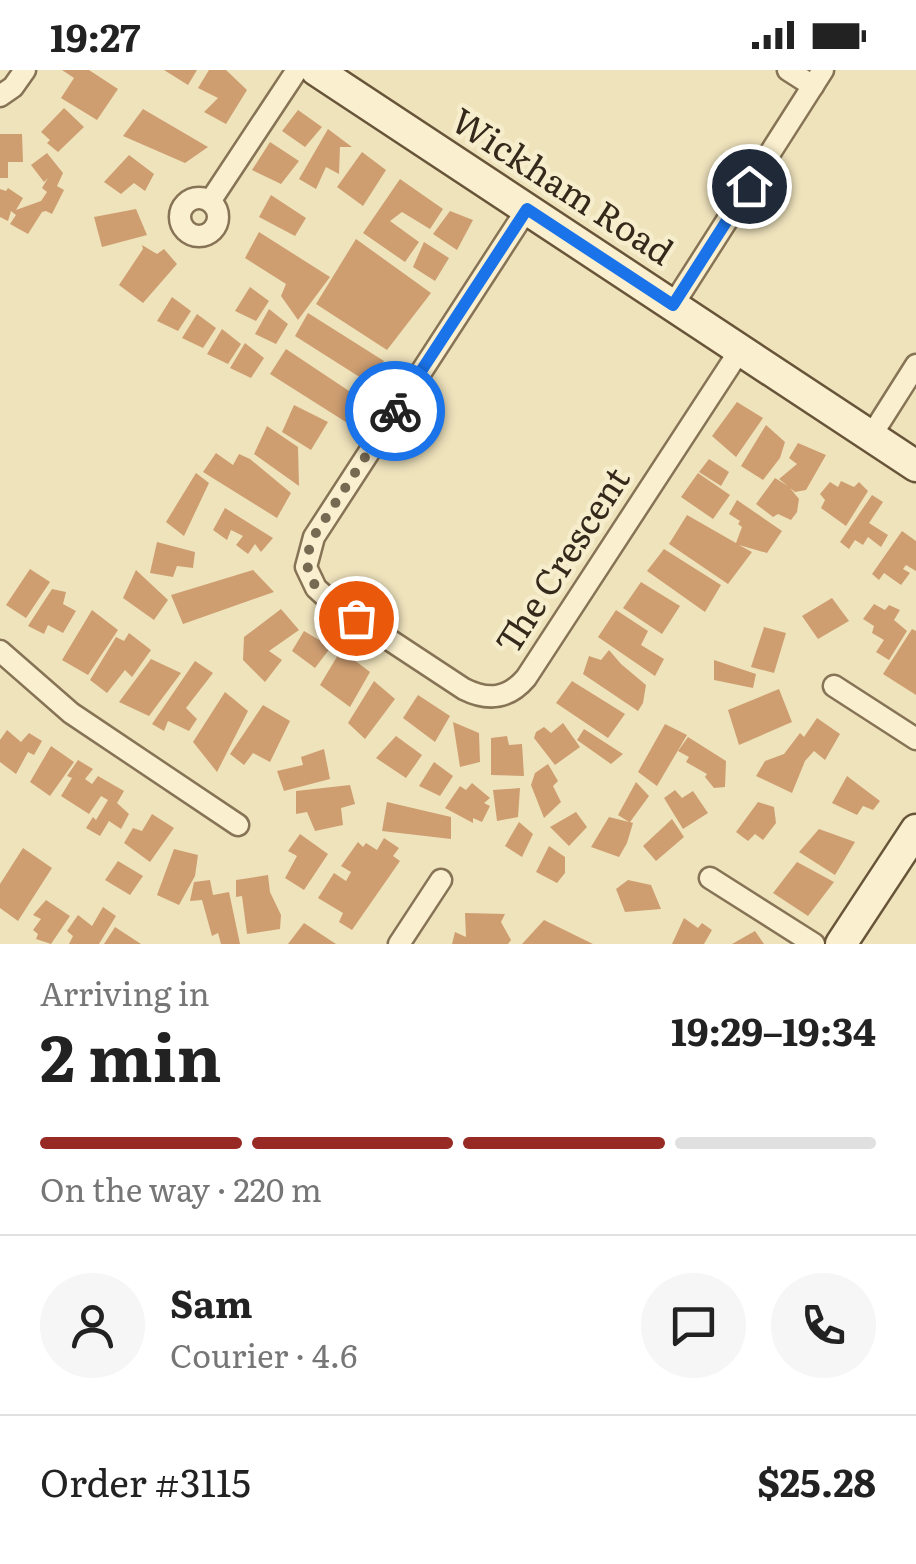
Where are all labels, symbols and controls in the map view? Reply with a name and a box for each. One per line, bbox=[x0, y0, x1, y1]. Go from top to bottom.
text: 19:27 bbox=[50, 7, 141, 64]
street label: Wickham Road bbox=[442, 93, 685, 276]
pin bbox=[707, 144, 792, 229]
icon: home bbox=[722, 159, 777, 214]
courier bbox=[345, 361, 445, 461]
icon: bike bbox=[368, 384, 423, 439]
street label: The Crescent bbox=[481, 456, 640, 663]
pin bbox=[314, 576, 399, 661]
icon: bag bbox=[329, 591, 384, 646]
text: Arriving in bbox=[40, 968, 210, 1016]
text: 19:29–19:34 bbox=[671, 1001, 876, 1058]
text: 2 min bbox=[40, 1005, 222, 1102]
text: On the way · 220 m bbox=[40, 1164, 322, 1212]
button: person bbox=[40, 1273, 145, 1378]
text: Sam bbox=[170, 1273, 253, 1330]
button: chat bbox=[641, 1273, 746, 1378]
button: phone bbox=[771, 1273, 876, 1378]
text: Courier · 4.6 bbox=[170, 1330, 357, 1378]
text: Order #3115 bbox=[40, 1452, 251, 1509]
text: $25.28 bbox=[757, 1452, 876, 1509]

